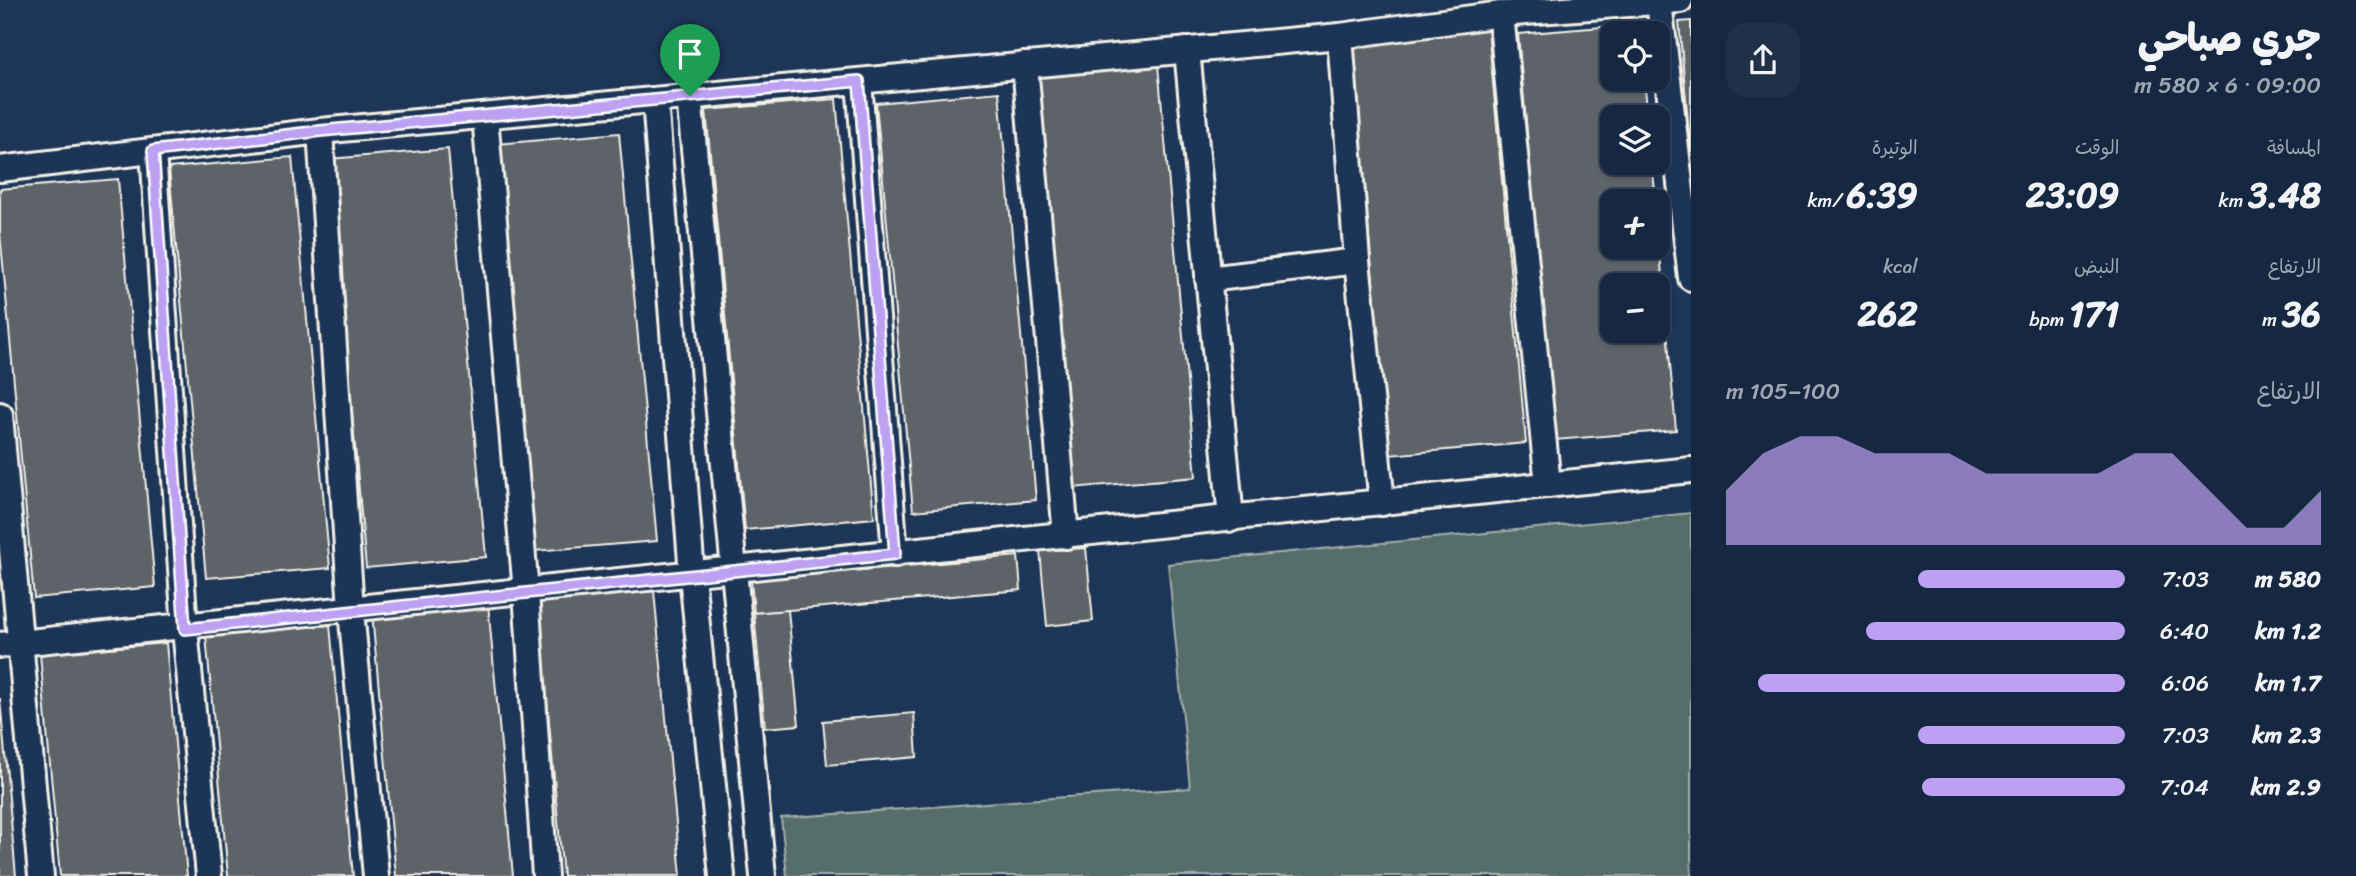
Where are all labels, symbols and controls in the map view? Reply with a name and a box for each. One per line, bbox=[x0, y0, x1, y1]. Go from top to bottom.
text: جري صباحي bbox=[2138, 5, 2321, 72]
map controls bbox=[1600, 21, 1670, 343]
button: locate bbox=[1600, 21, 1670, 91]
button: share bbox=[1726, 23, 1800, 97]
pin bbox=[660, 24, 720, 96]
icon: arrive bbox=[671, 35, 709, 73]
text: 09:00 · 6 × 580 m bbox=[2134, 65, 2321, 106]
button: layers bbox=[1600, 105, 1670, 175]
text: الوتيرة bbox=[1872, 131, 1918, 164]
text: الوقت bbox=[2075, 131, 2119, 164]
text: المسافة bbox=[2267, 131, 2321, 164]
text: 6:39 bbox=[1847, 164, 1918, 226]
text: 23:09 bbox=[2026, 164, 2119, 226]
text: 3.48 bbox=[2248, 164, 2321, 226]
text: /km bbox=[1807, 184, 1847, 217]
text: km bbox=[2219, 184, 2248, 217]
button: + bbox=[1600, 189, 1670, 259]
text: kcal bbox=[1883, 250, 1918, 283]
text: النبض bbox=[2074, 250, 2119, 283]
text: الارتفاع bbox=[2268, 250, 2321, 283]
button: − bbox=[1600, 273, 1670, 343]
text: 262 bbox=[1857, 283, 1918, 345]
text: 171 bbox=[2069, 283, 2119, 345]
text: 36 bbox=[2282, 283, 2321, 345]
text: bpm bbox=[2029, 303, 2069, 336]
text: m bbox=[2262, 303, 2282, 336]
text: 100–105 m bbox=[1726, 371, 1840, 412]
text: الارتفاع bbox=[2257, 371, 2321, 412]
text: 7:03 bbox=[2162, 559, 2209, 600]
text: 580 m bbox=[2255, 559, 2321, 600]
text: 6:40 bbox=[2160, 611, 2209, 652]
text: 1.2 km bbox=[2255, 611, 2321, 652]
text: 6:06 bbox=[2161, 663, 2209, 704]
text: 1.7 km bbox=[2255, 663, 2321, 704]
text: 7:03 bbox=[2162, 715, 2209, 756]
text: 2.3 km bbox=[2252, 715, 2321, 756]
text: 7:04 bbox=[2160, 767, 2209, 808]
text: 2.9 km bbox=[2251, 767, 2321, 808]

